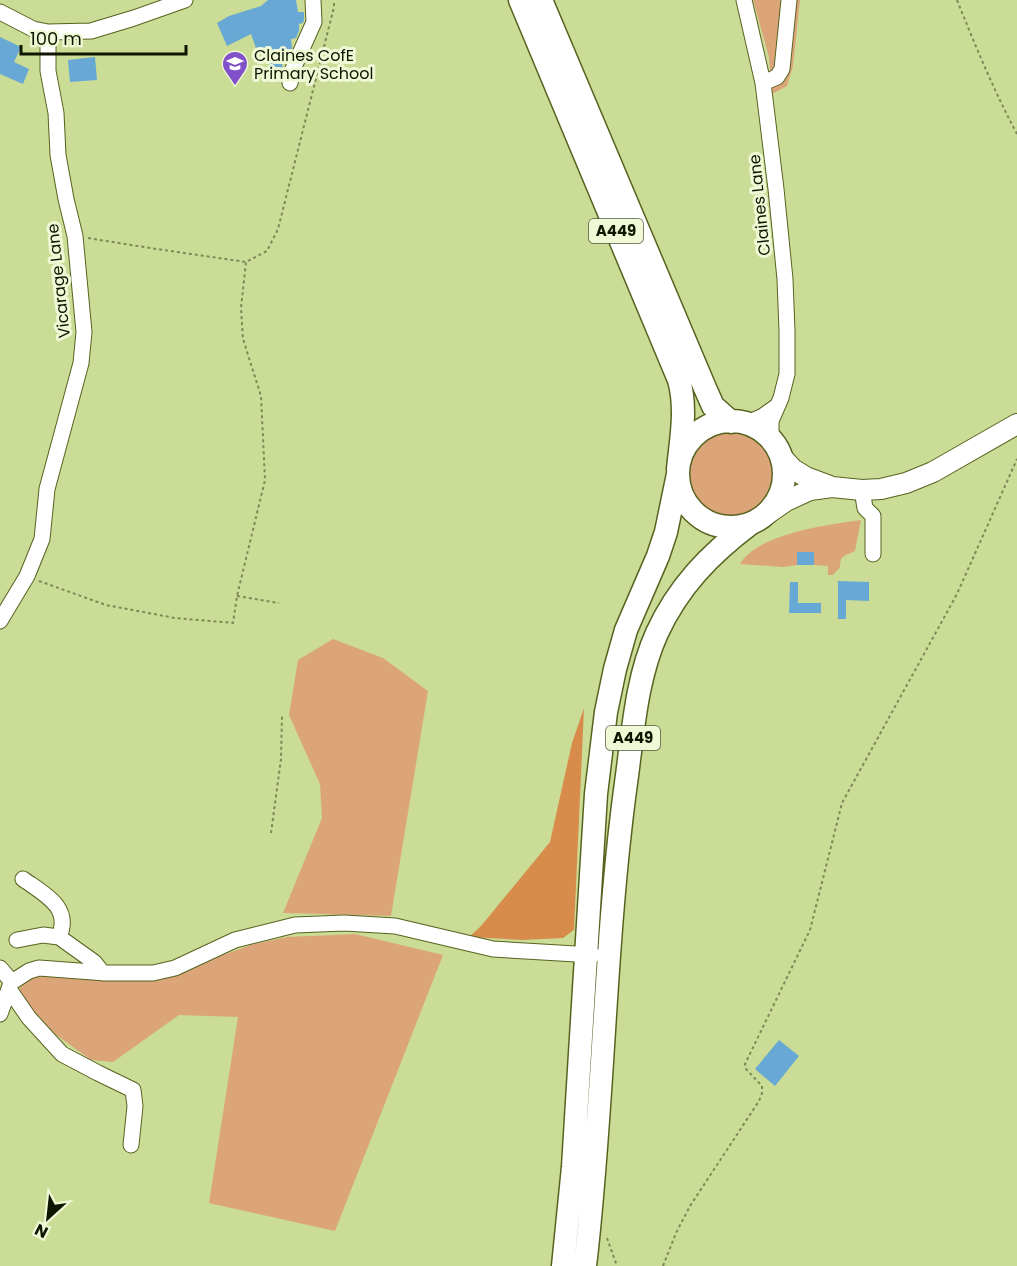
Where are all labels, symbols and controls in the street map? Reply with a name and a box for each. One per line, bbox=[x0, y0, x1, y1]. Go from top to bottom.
scale bar bbox=[21, 18, 186, 56]
text: 100 m bbox=[30, 26, 82, 51]
place label: Claines CofE Primary School bbox=[254, 44, 373, 85]
school or university icon: Claines CofE Primary School bbox=[220, 49, 250, 87]
street label: Claines Lane bbox=[743, 153, 776, 257]
road number: A449 bbox=[589, 219, 643, 243]
street label: Vicarage Lane bbox=[41, 223, 76, 339]
road number: A449 bbox=[606, 726, 660, 750]
north arrow bbox=[18, 1188, 78, 1248]
text: N bbox=[31, 1218, 52, 1244]

